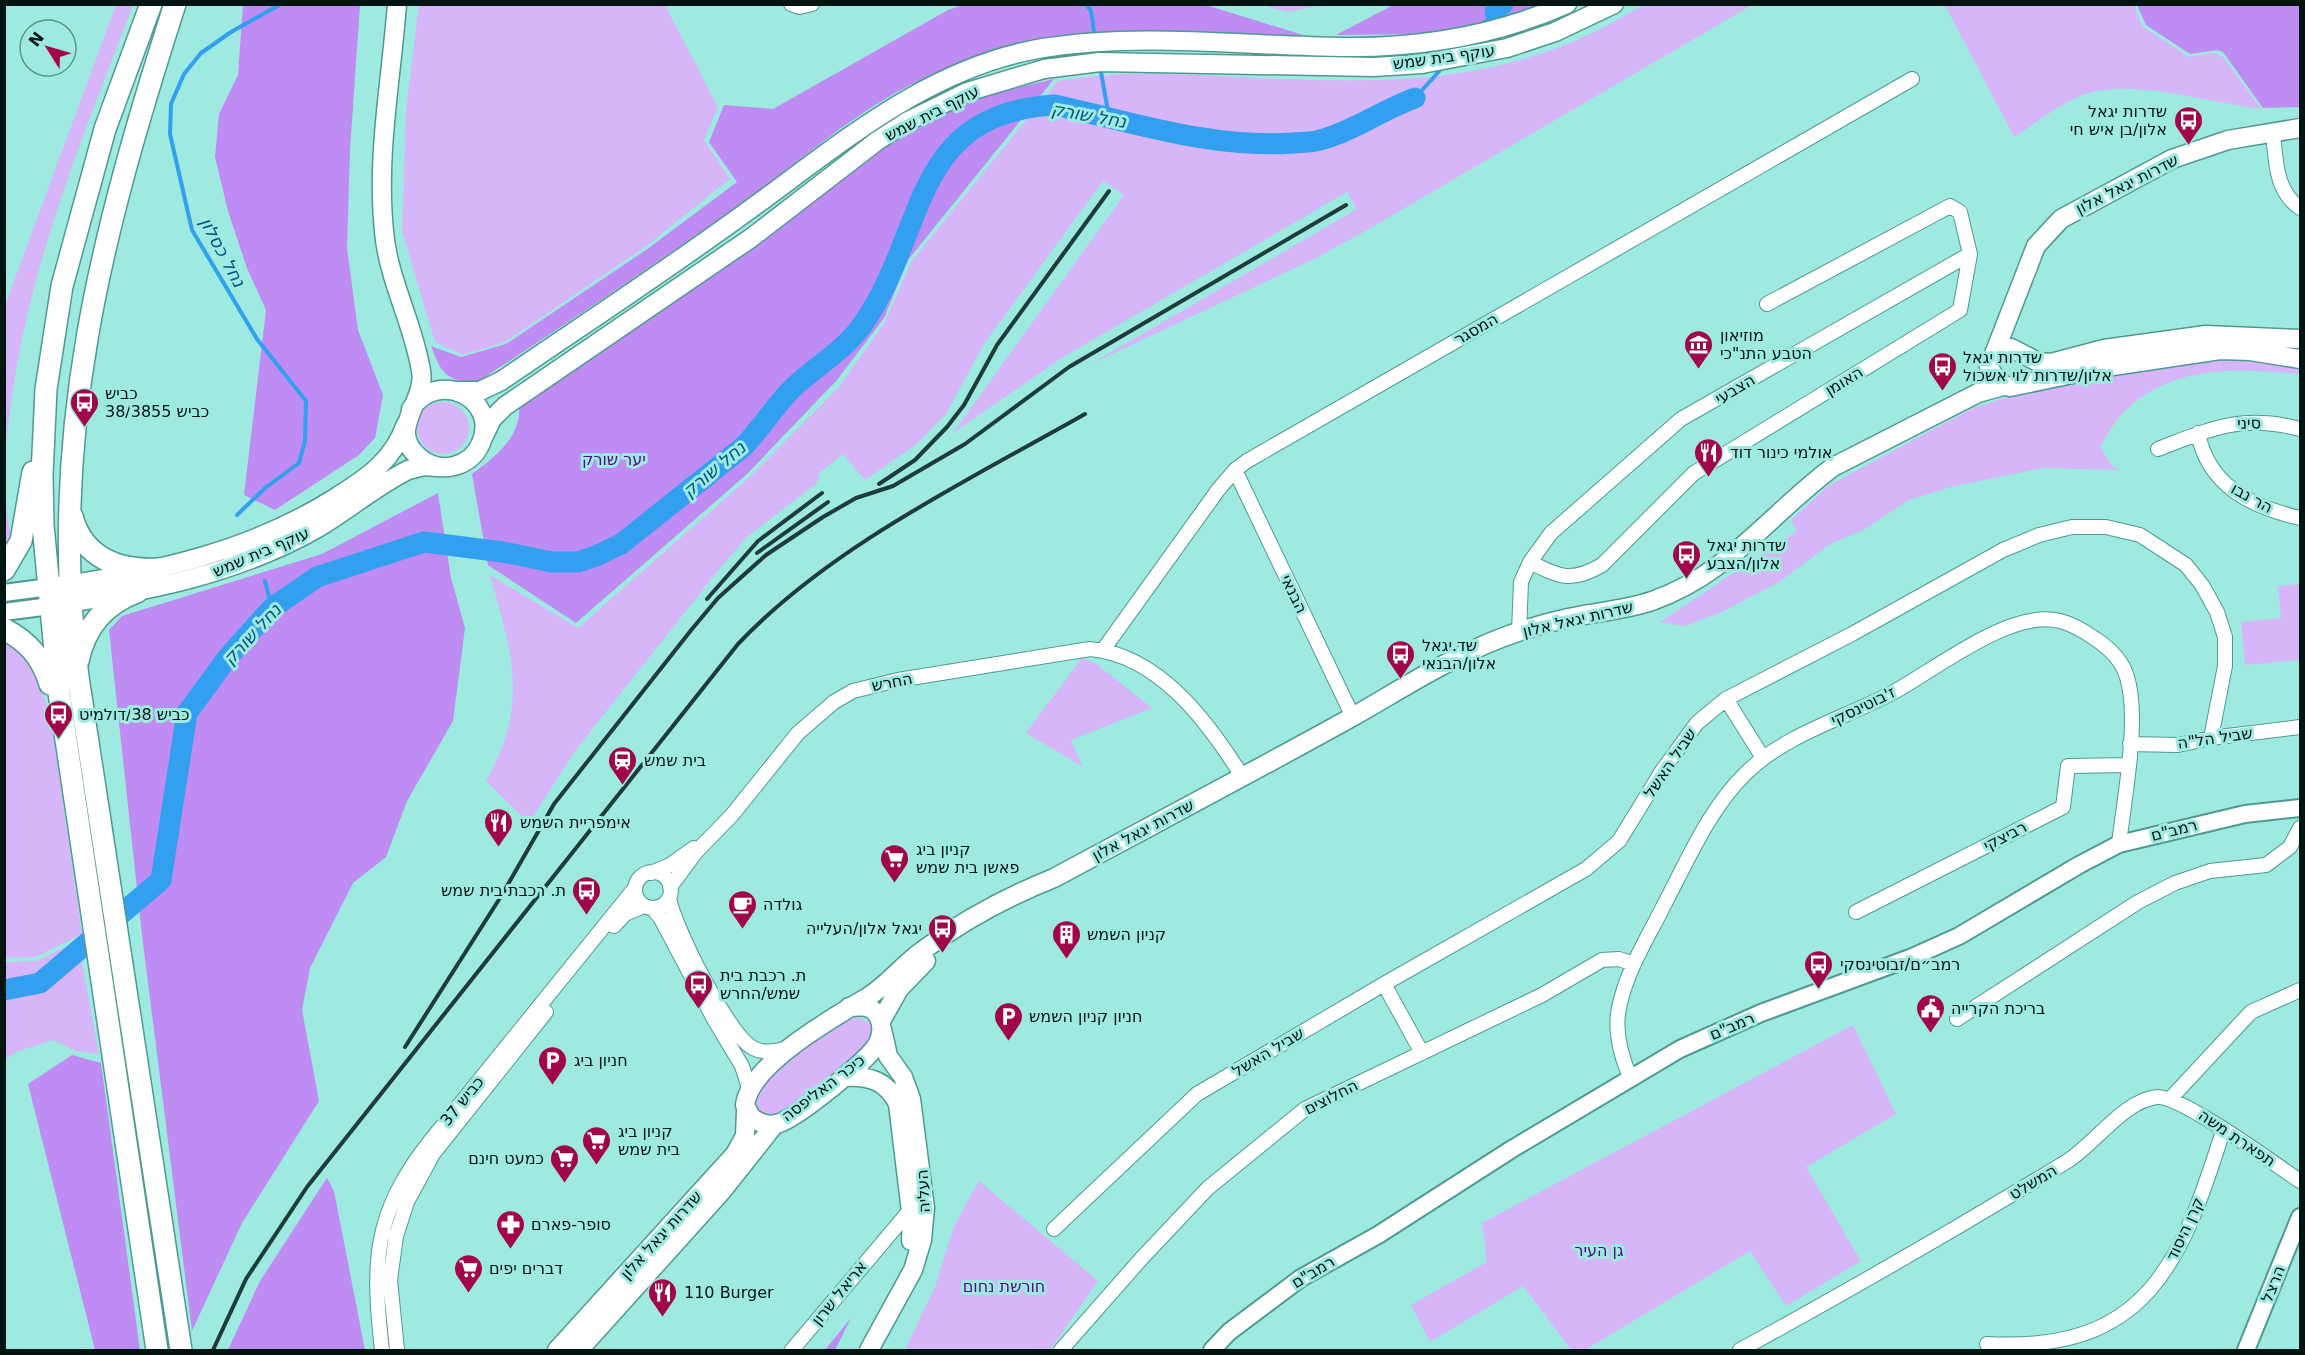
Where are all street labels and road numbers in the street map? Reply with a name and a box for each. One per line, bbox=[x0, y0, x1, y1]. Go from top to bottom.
street label: עוקף בית שמש bbox=[1392, 40, 1496, 74]
street label: עוקף בית שמש bbox=[882, 81, 982, 145]
street label: שדרות יגאל אלון bbox=[2073, 150, 2181, 218]
street label: המסגר bbox=[1451, 309, 1501, 349]
street label: האומן bbox=[1822, 362, 1866, 400]
street label: הצבעי bbox=[1712, 370, 1758, 408]
street label: סיני bbox=[2237, 413, 2261, 433]
street label: הר נבו bbox=[2228, 479, 2276, 517]
street label: עוקף בית שמש bbox=[210, 523, 312, 581]
street label: הבנאי bbox=[1277, 572, 1311, 616]
street label: שדרות יגאל אלון bbox=[1521, 597, 1635, 641]
street label: החרש bbox=[870, 669, 914, 695]
street label: ז'בוטינסקי bbox=[1828, 682, 1898, 730]
street label: שביל הל"ה bbox=[2176, 723, 2254, 753]
street label: שביל האשל bbox=[1640, 725, 1700, 801]
street label: שדרות יגאל אלון bbox=[1089, 795, 1197, 865]
street label: רמב"ם bbox=[2149, 815, 2199, 845]
street label: רביצקי bbox=[1980, 817, 2030, 855]
street label: רמב"ם bbox=[1707, 1008, 1757, 1044]
street label: שביל האשל bbox=[1229, 1023, 1307, 1081]
street label: כיכר האליפסה bbox=[778, 1051, 868, 1125]
street label: כביש 37 bbox=[436, 1072, 488, 1130]
street label: החלוצים bbox=[1301, 1075, 1361, 1119]
street label: תפארת משה bbox=[2195, 1105, 2279, 1171]
street label: המשלט bbox=[2006, 1160, 2060, 1204]
street label: העליה bbox=[912, 1169, 934, 1213]
street label: שדרות יגאל אלון bbox=[616, 1187, 706, 1283]
street label: קרן היסוד bbox=[2162, 1194, 2208, 1264]
street label: רמב"ם bbox=[1288, 1252, 1338, 1292]
street label: אריאל שרון bbox=[807, 1257, 871, 1329]
street label: הרצל bbox=[2257, 1263, 2289, 1305]

